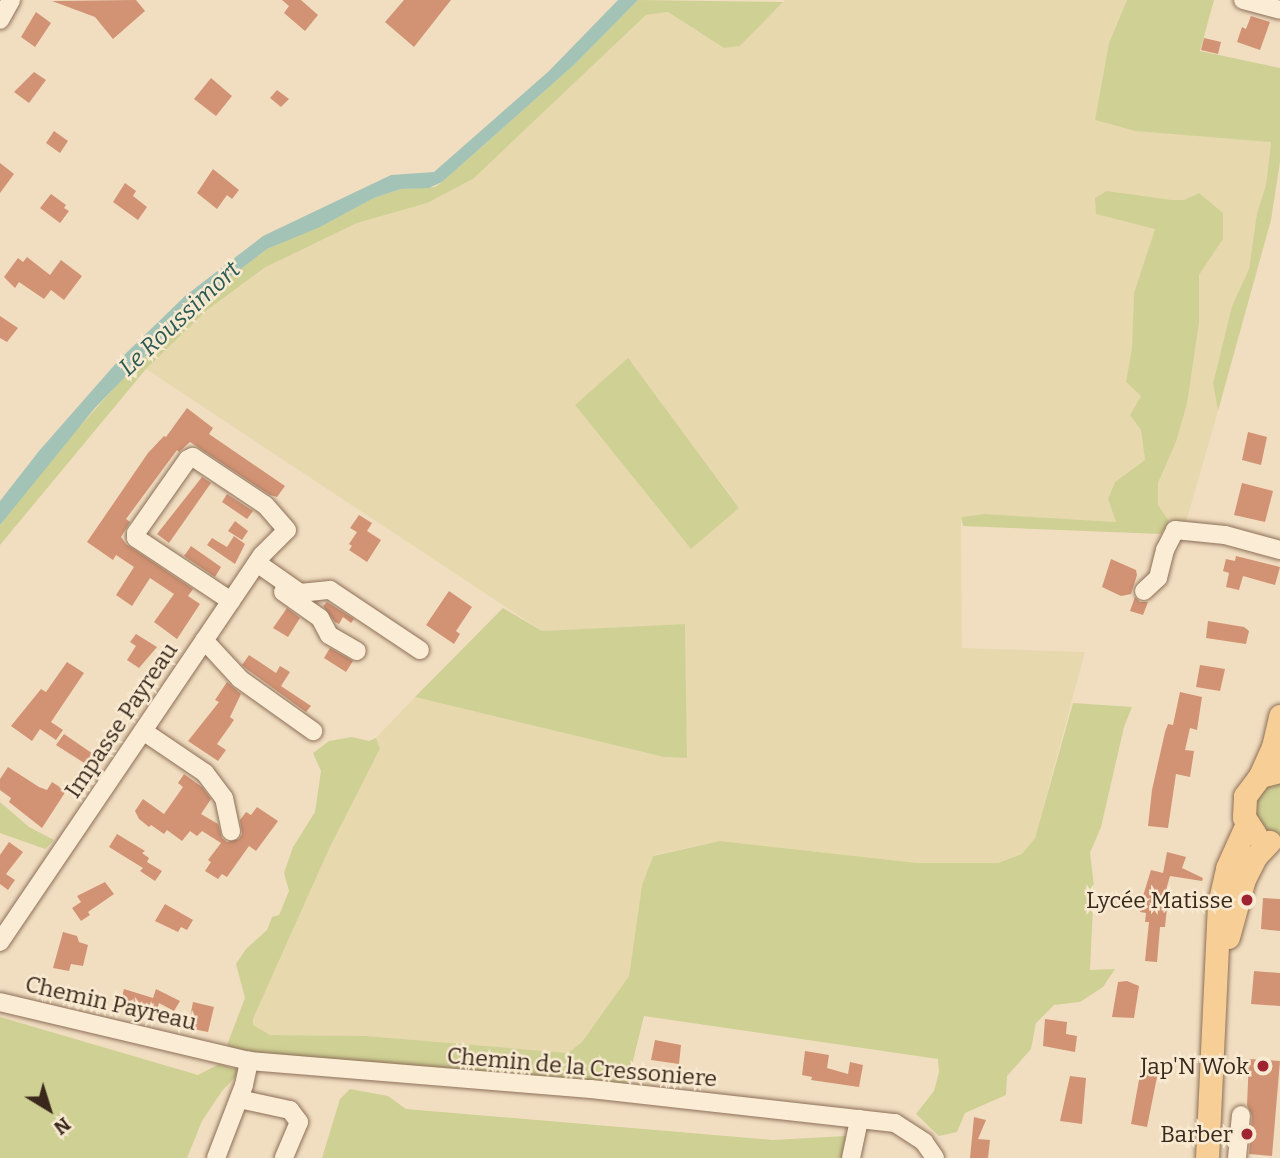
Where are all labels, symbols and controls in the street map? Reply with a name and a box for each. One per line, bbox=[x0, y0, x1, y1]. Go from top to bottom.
water label: Le Roussimort bbox=[114, 256, 246, 382]
street label: Impasse Payreau bbox=[59, 637, 183, 803]
place label: Lycée Matisse bbox=[1086, 886, 1233, 914]
marker: Lycée Matisse bbox=[1239, 892, 1255, 908]
street label: Chemin Payreau bbox=[23, 970, 199, 1036]
street label: Chemin de la Cressoniere bbox=[446, 1041, 718, 1093]
place label: Jap'N Wok bbox=[1140, 1052, 1249, 1080]
marker: Jap'N Wok bbox=[1255, 1058, 1271, 1074]
north arrow bbox=[14, 1074, 84, 1144]
text: N bbox=[49, 1112, 75, 1140]
place label: Barber bbox=[1160, 1120, 1233, 1148]
marker: Barber bbox=[1239, 1126, 1255, 1142]

